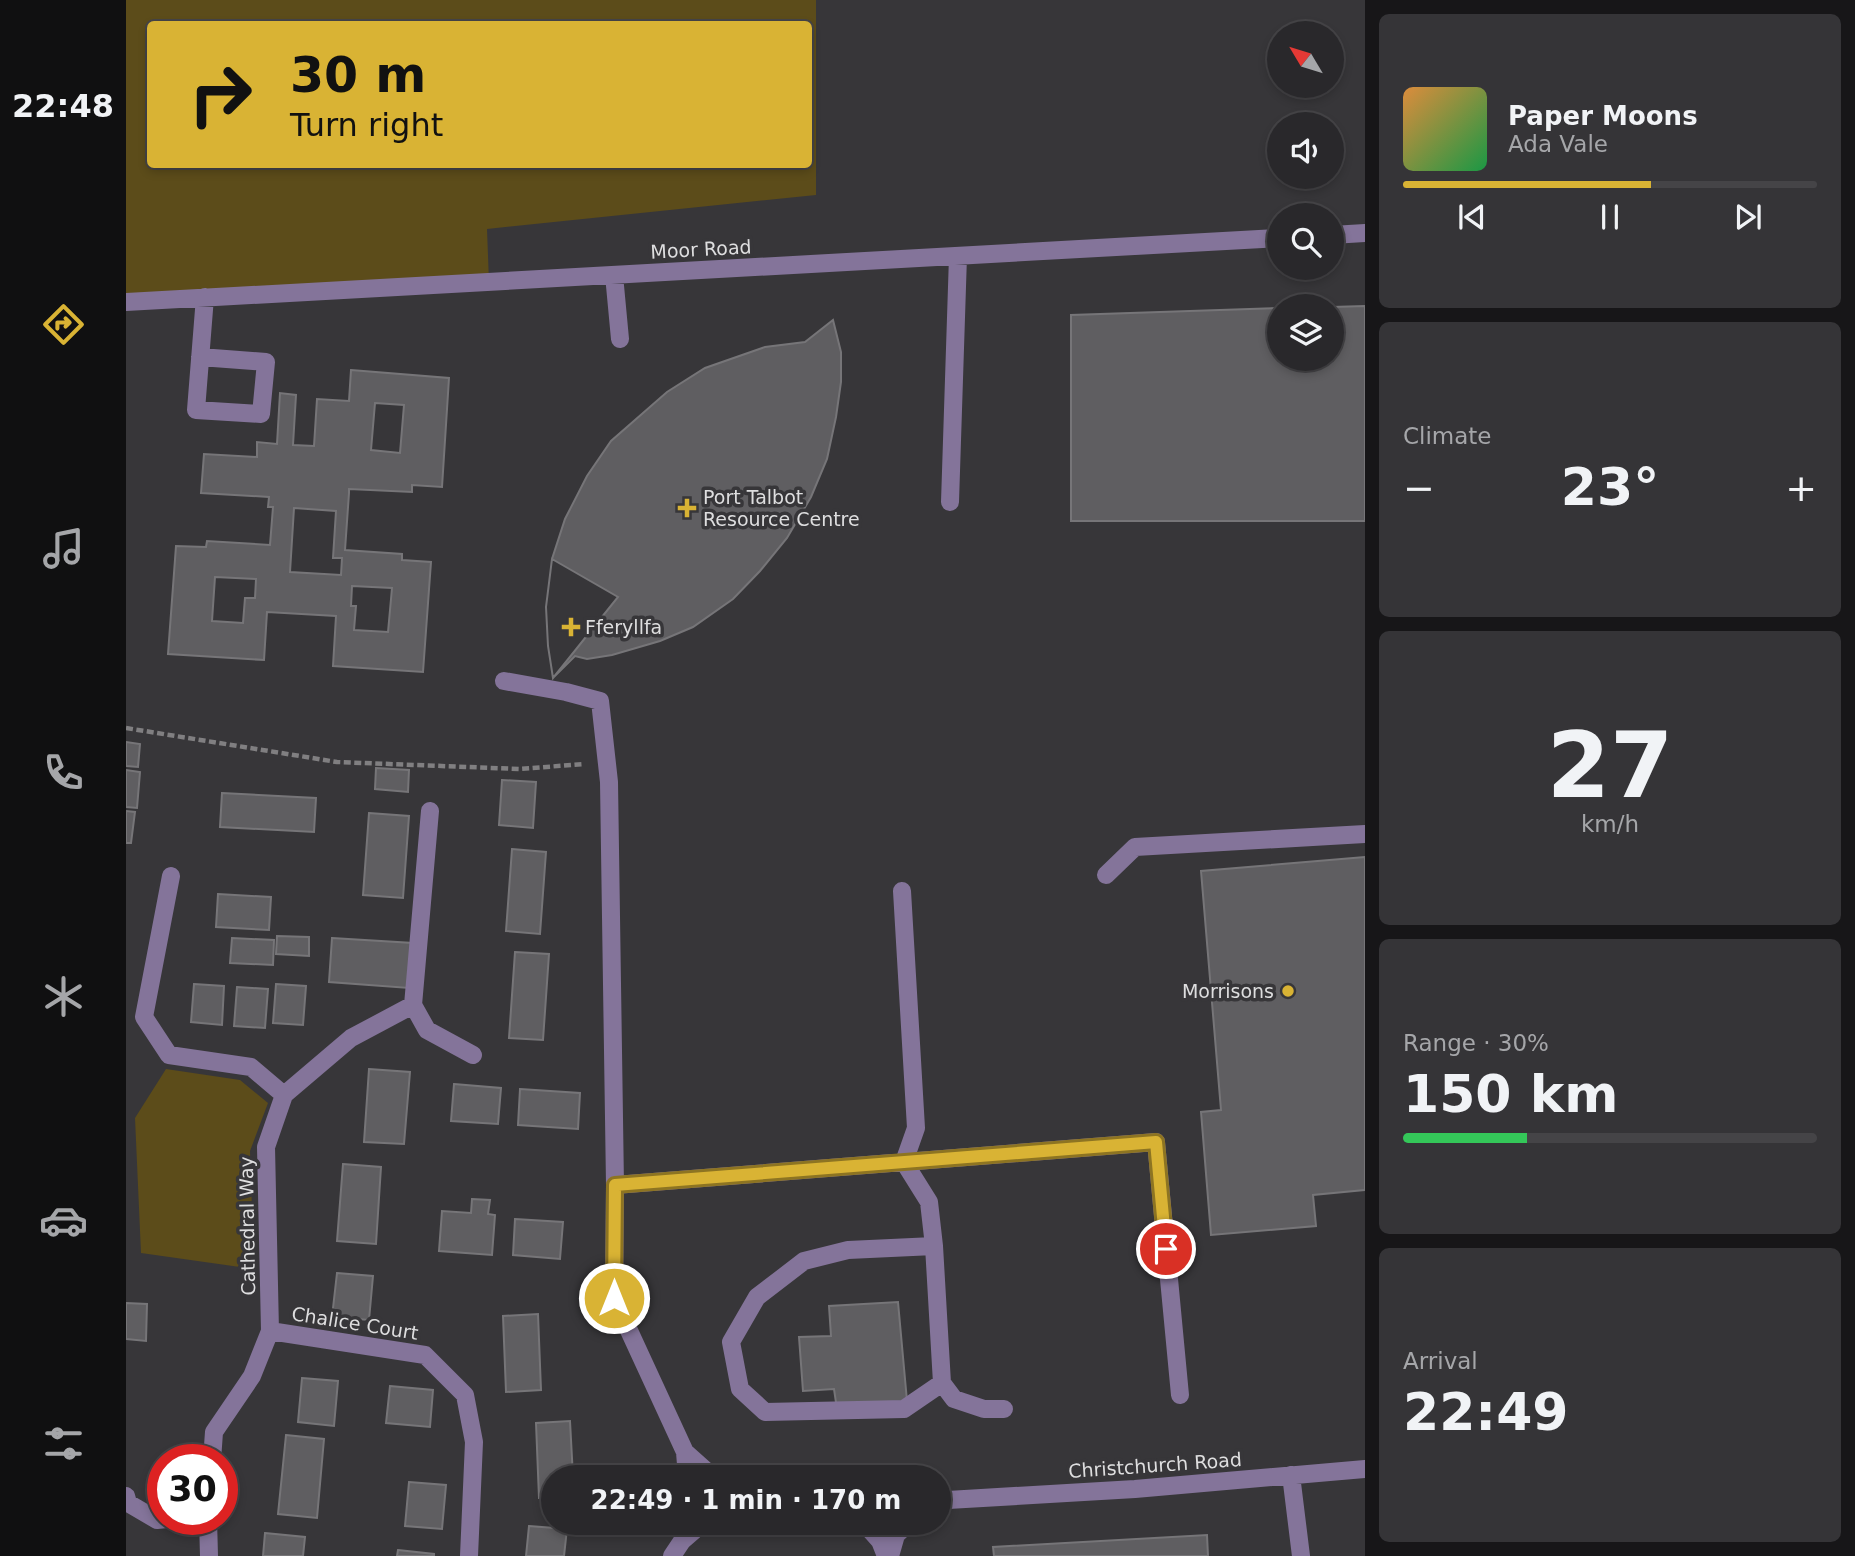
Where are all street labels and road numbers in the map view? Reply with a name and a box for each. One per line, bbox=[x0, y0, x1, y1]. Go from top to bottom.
street label: Moor Road bbox=[650, 235, 752, 263]
street label: Cathedral Way bbox=[235, 1156, 259, 1296]
street label: Chalice Court bbox=[290, 1302, 420, 1344]
street label: Christchurch Road bbox=[1067, 1448, 1243, 1482]

